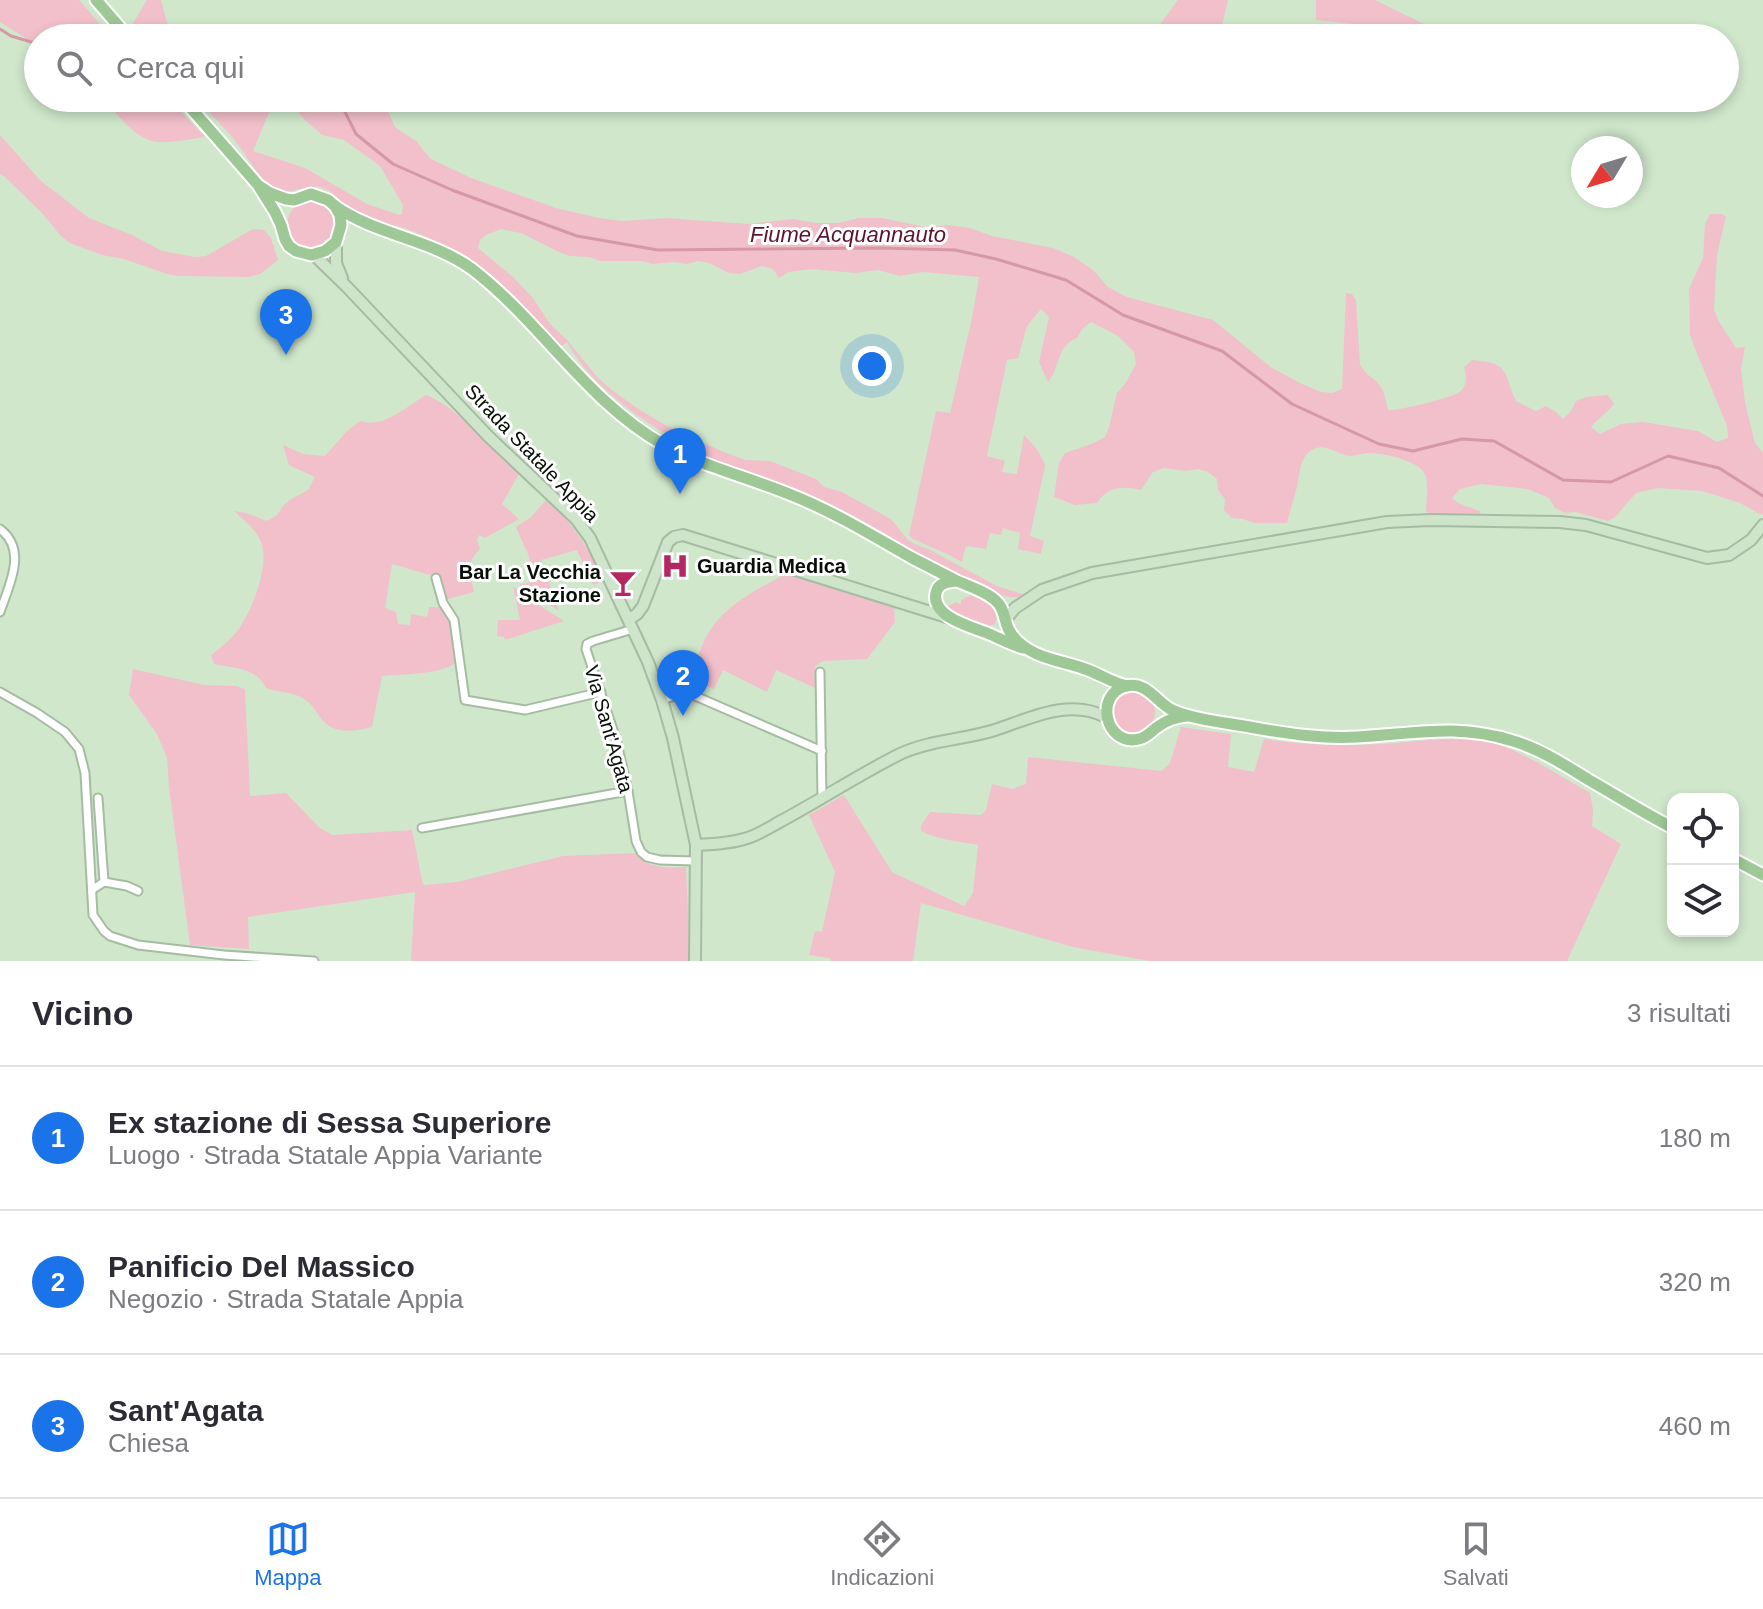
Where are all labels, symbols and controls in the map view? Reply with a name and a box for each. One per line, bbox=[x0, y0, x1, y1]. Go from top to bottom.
search box bbox=[24, 24, 1739, 112]
icon: search bbox=[52, 46, 96, 90]
text: Cerca qui bbox=[116, 51, 244, 84]
north arrow bbox=[1571, 136, 1643, 208]
water label: Fiume Acquannauto bbox=[750, 222, 946, 247]
pin: 3 bbox=[260, 289, 312, 355]
your location bbox=[852, 346, 892, 386]
street label: Strada Statale Appia bbox=[461, 380, 604, 527]
pin: 1 bbox=[654, 428, 706, 494]
hospital icon: Guardia Medica bbox=[660, 551, 690, 581]
place label: Guardia Medica bbox=[697, 555, 847, 577]
place label: Bar La Vecchia Stazione bbox=[459, 561, 602, 606]
bar icon: Bar La Vecchia Stazione bbox=[608, 568, 638, 598]
pin: 2 bbox=[657, 650, 709, 716]
street label: Via Sant'Agata bbox=[580, 663, 638, 796]
map controls bbox=[1667, 793, 1739, 937]
button: locate bbox=[1667, 793, 1739, 865]
button: layers bbox=[1667, 865, 1739, 937]
text: Vicino bbox=[32, 994, 133, 1032]
text: 3 risultati bbox=[1627, 998, 1731, 1028]
text: Ex stazione di Sessa Superiore bbox=[108, 1106, 552, 1139]
text: 1 bbox=[51, 1123, 65, 1153]
text: 180 m bbox=[1659, 1123, 1731, 1153]
text: Luogo · Strada Statale Appia Variante bbox=[108, 1140, 543, 1170]
text: Panificio Del Massico bbox=[108, 1250, 415, 1283]
text: 2 bbox=[51, 1267, 65, 1297]
text: 320 m bbox=[1659, 1267, 1731, 1297]
text: Negozio · Strada Statale Appia bbox=[108, 1284, 464, 1314]
text: Sant'Agata bbox=[108, 1394, 264, 1427]
text: 3 bbox=[51, 1411, 65, 1441]
text: 460 m bbox=[1659, 1411, 1731, 1441]
text: Chiesa bbox=[108, 1428, 189, 1458]
tab: Mappa bbox=[254, 1517, 322, 1591]
tab: Indicazioni bbox=[830, 1517, 934, 1591]
tab: Salvati bbox=[1443, 1517, 1509, 1591]

